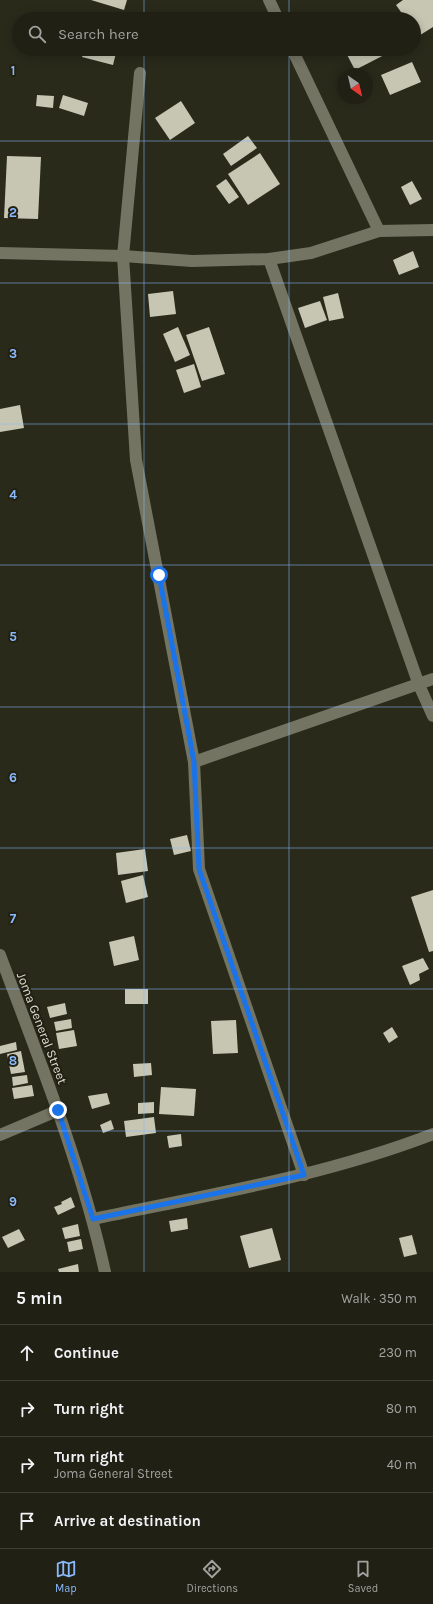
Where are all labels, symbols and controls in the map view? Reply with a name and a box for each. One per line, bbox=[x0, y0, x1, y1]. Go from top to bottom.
search box bbox=[12, 12, 421, 56]
icon: search bbox=[26, 23, 48, 45]
text: Search here bbox=[58, 25, 139, 43]
text: 1 bbox=[11, 63, 15, 78]
north arrow bbox=[337, 68, 373, 104]
text: 2 bbox=[9, 205, 17, 220]
text: 3 bbox=[9, 346, 17, 361]
text: 4 bbox=[9, 487, 17, 502]
route start bbox=[150, 566, 168, 584]
text: 5 bbox=[9, 629, 17, 644]
text: 6 bbox=[9, 770, 17, 785]
text: 7 bbox=[10, 911, 17, 926]
street label: Joma General Street bbox=[14, 970, 70, 1086]
text: 8 bbox=[9, 1053, 17, 1068]
route end bbox=[49, 1101, 67, 1119]
text: 9 bbox=[9, 1194, 17, 1209]
text: 5 min bbox=[16, 1288, 63, 1308]
text: Walk · 350 m bbox=[341, 1291, 417, 1306]
icon: ahead bbox=[16, 1342, 38, 1364]
text: Continue bbox=[54, 1344, 119, 1362]
text: 230 m bbox=[379, 1345, 417, 1360]
icon: right bbox=[16, 1398, 38, 1420]
text: Turn right bbox=[54, 1400, 124, 1418]
text: 80 m bbox=[386, 1401, 417, 1416]
text: Turn right bbox=[54, 1448, 124, 1466]
icon: right bbox=[16, 1454, 38, 1476]
text: 40 m bbox=[387, 1457, 417, 1472]
text: Joma General Street bbox=[54, 1466, 173, 1481]
icon: arrive bbox=[16, 1510, 38, 1532]
text: Arrive at destination bbox=[54, 1512, 201, 1530]
tab: Map bbox=[55, 1558, 77, 1595]
tab: Directions bbox=[186, 1558, 238, 1595]
tab: Saved bbox=[348, 1558, 378, 1595]

